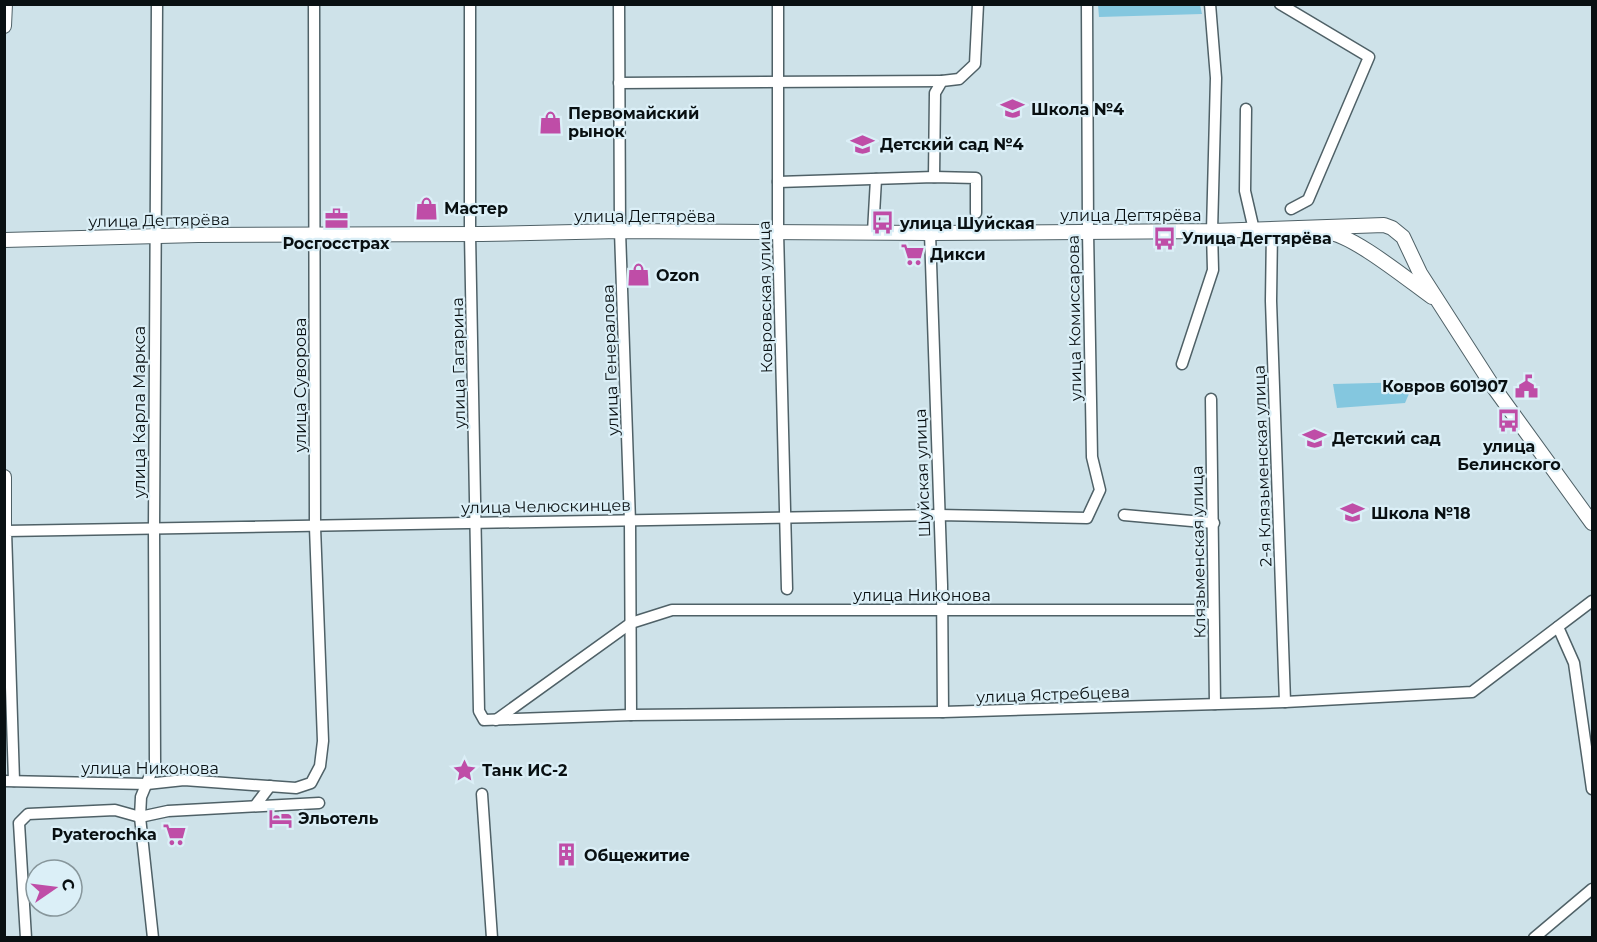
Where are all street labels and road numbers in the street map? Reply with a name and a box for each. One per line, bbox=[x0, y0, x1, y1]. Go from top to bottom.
street label: улица Дегтярёва bbox=[1059, 206, 1202, 225]
street label: улица Дегтярёва bbox=[573, 207, 716, 226]
street label: улица Дегтярёва bbox=[87, 210, 230, 231]
street label: Ковровская улица bbox=[755, 220, 776, 374]
street label: улица Комиссарова bbox=[1064, 235, 1085, 402]
street label: улица Генералова bbox=[598, 284, 623, 437]
street label: улица Гагарина bbox=[448, 297, 469, 430]
street label: улица Суворова bbox=[291, 318, 310, 453]
street label: улица Карла Маркса bbox=[130, 326, 149, 499]
street label: 2-я Клязьменская улица bbox=[1249, 365, 1276, 567]
street label: Шуйская улица bbox=[911, 408, 934, 538]
street label: Клязьменская улица bbox=[1187, 465, 1210, 639]
street label: улица Челюскинцев bbox=[460, 496, 631, 517]
street label: улица Никонова bbox=[852, 586, 991, 605]
street label: улица Ястребцева bbox=[975, 682, 1130, 707]
street label: улица Никонова bbox=[80, 759, 219, 778]

